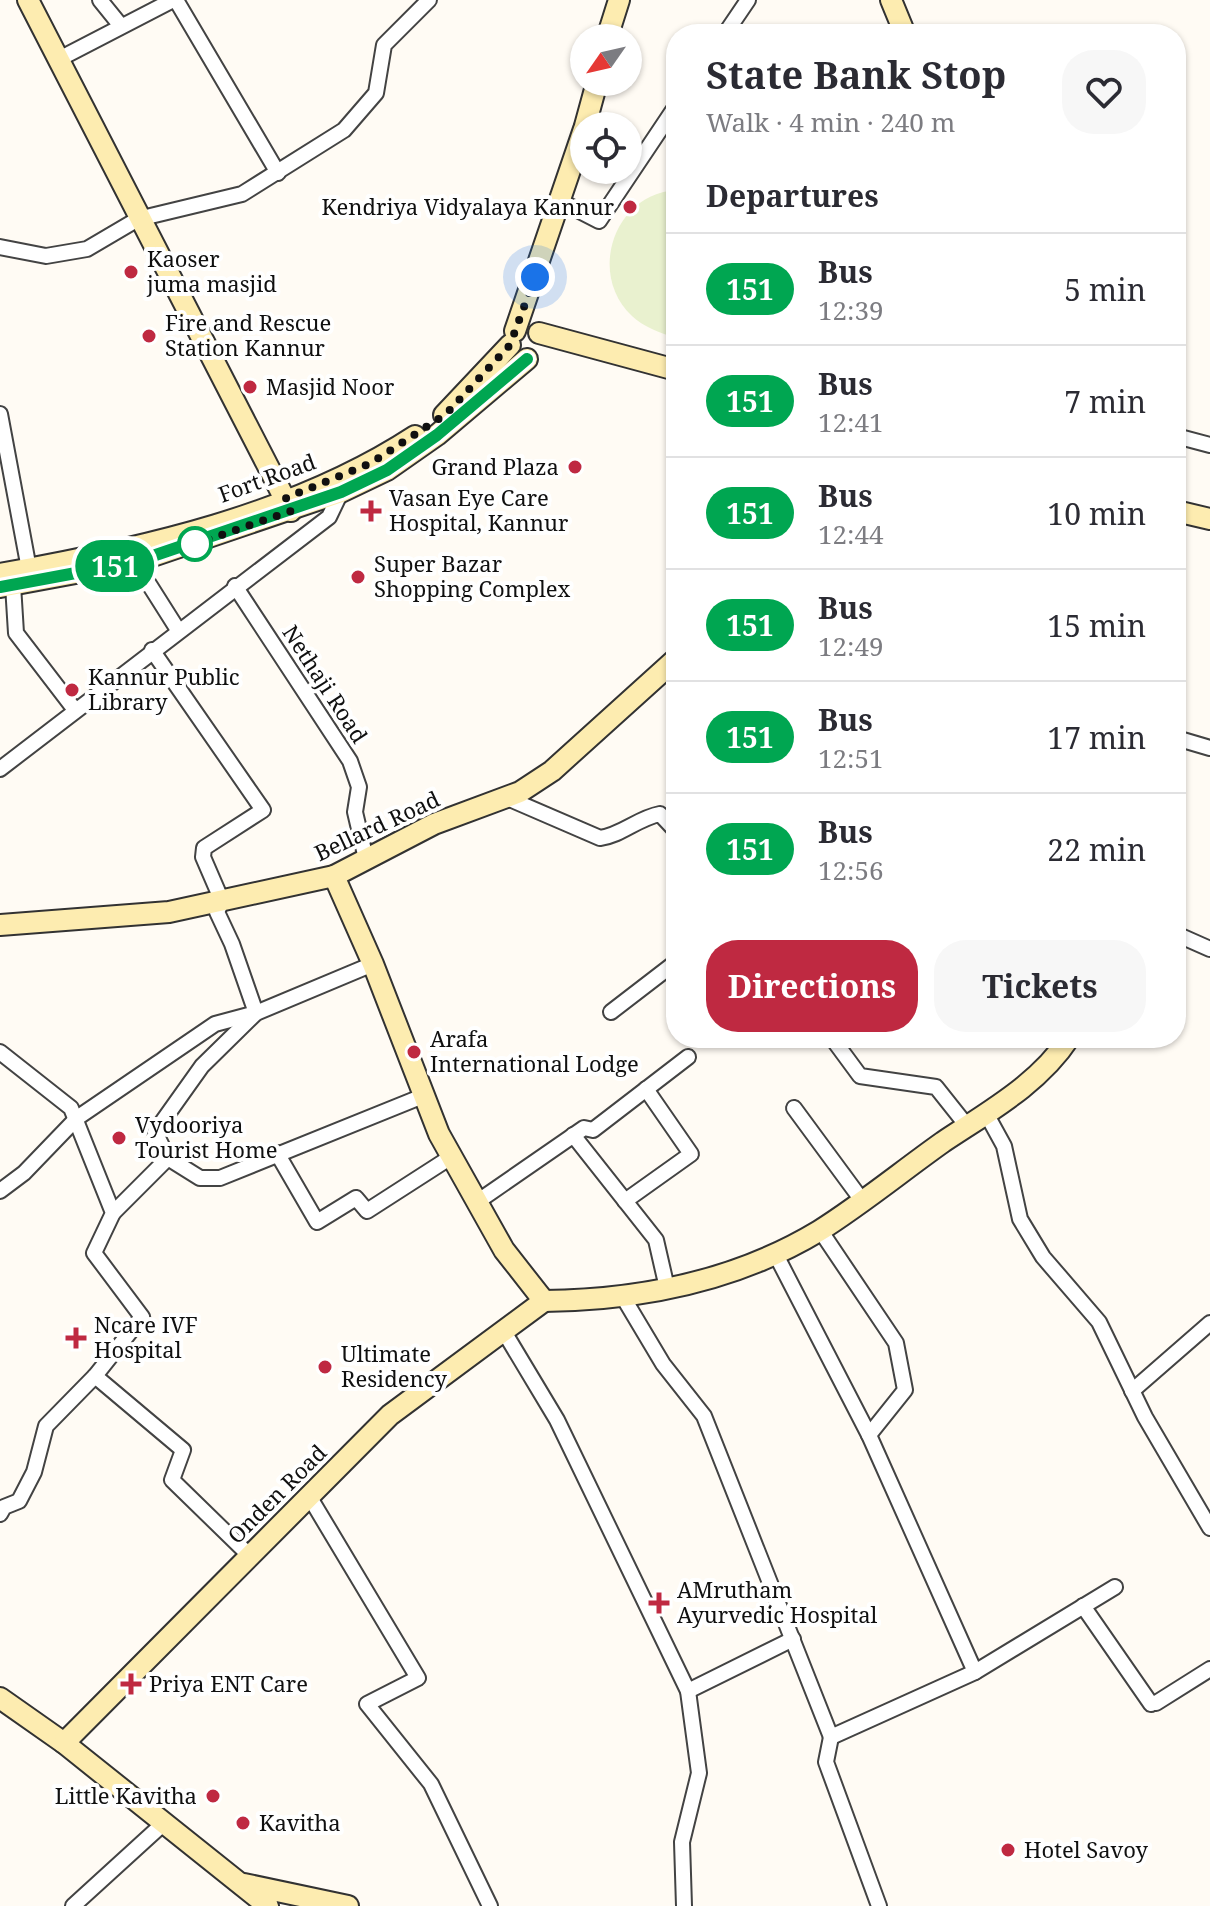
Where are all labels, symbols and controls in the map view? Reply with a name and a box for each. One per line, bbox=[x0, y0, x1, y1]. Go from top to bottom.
north arrow bbox=[570, 24, 642, 96]
map controls bbox=[570, 24, 642, 184]
text: State Bank Stop bbox=[706, 48, 1006, 100]
button: heart bbox=[1062, 50, 1146, 134]
text: Walk · 4 min · 240 m bbox=[706, 104, 955, 140]
button: locate bbox=[570, 112, 642, 184]
text: Departures bbox=[706, 175, 879, 216]
place label: Kendriya Vidyalaya Kannur bbox=[322, 191, 615, 221]
marker: Kendriya Vidyalaya Kannur bbox=[621, 198, 639, 216]
place label: Kaoser juma masjid bbox=[146, 243, 277, 298]
text: Bus bbox=[818, 251, 873, 292]
your location bbox=[515, 257, 555, 297]
marker: Kaoser juma masjid bbox=[122, 263, 140, 281]
text: 5 min bbox=[1064, 269, 1146, 310]
text: 151 bbox=[726, 270, 774, 308]
text: 12:39 bbox=[818, 292, 884, 328]
place label: Fire and Rescue Station Kannur bbox=[165, 307, 331, 362]
marker: Fire and Rescue Station Kannur bbox=[140, 327, 158, 345]
text: Bus bbox=[818, 363, 873, 404]
place label: Masjid Noor bbox=[266, 371, 395, 401]
marker: Masjid Noor bbox=[241, 378, 259, 396]
text: 7 min bbox=[1064, 381, 1146, 422]
text: 151 bbox=[726, 382, 774, 420]
text: 12:41 bbox=[818, 404, 884, 440]
street label: Fort Road bbox=[214, 445, 320, 509]
place label: Grand Plaza bbox=[431, 451, 559, 481]
marker: Grand Plaza bbox=[566, 458, 584, 476]
text: Bus bbox=[818, 475, 873, 516]
place label: Vasan Eye Care Hospital, Kannur bbox=[389, 482, 569, 537]
text: 10 min bbox=[1047, 493, 1146, 534]
text: 151 bbox=[726, 494, 774, 532]
marker: Vasan Eye Care Hospital, Kannur bbox=[360, 500, 382, 522]
text: 12:44 bbox=[818, 516, 884, 552]
unlabelled marker bbox=[178, 527, 212, 561]
line badge: 151 bbox=[69, 540, 161, 592]
text: 151 bbox=[91, 547, 139, 585]
place label: Super Bazar Shopping Complex bbox=[374, 548, 571, 603]
marker: Super Bazar Shopping Complex bbox=[349, 568, 367, 586]
text: Bus bbox=[818, 587, 873, 628]
text: 15 min bbox=[1047, 605, 1146, 646]
text: 151 bbox=[726, 606, 774, 644]
street label: Nethaji Road bbox=[276, 619, 375, 749]
text: 12:49 bbox=[818, 628, 884, 664]
place label: Kannur Public Library bbox=[88, 661, 240, 716]
marker: Kannur Public Library bbox=[63, 681, 81, 699]
text: Bus bbox=[818, 699, 873, 740]
text: 17 min bbox=[1047, 717, 1146, 758]
text: 151 bbox=[726, 718, 774, 756]
text: 12:51 bbox=[818, 740, 884, 776]
street label: Bellard Road bbox=[309, 783, 444, 867]
text: Bus bbox=[818, 811, 873, 852]
text: 22 min bbox=[1047, 829, 1146, 870]
text: 151 bbox=[726, 830, 774, 868]
text: 12:56 bbox=[818, 852, 884, 888]
button: Directions bbox=[706, 940, 918, 1032]
button: Tickets bbox=[934, 940, 1146, 1032]
place label: Arafa International Lodge bbox=[430, 1023, 639, 1078]
marker: Arafa International Lodge bbox=[405, 1043, 423, 1061]
place label: Vydooriya Tourist Home bbox=[135, 1109, 278, 1164]
marker: Vydooriya Tourist Home bbox=[110, 1129, 128, 1147]
place label: Ncare IVF Hospital bbox=[94, 1309, 198, 1364]
marker: Ncare IVF Hospital bbox=[65, 1327, 87, 1349]
place label: Ultimate Residency bbox=[341, 1338, 447, 1393]
marker: Ultimate Residency bbox=[316, 1358, 334, 1376]
street label: Onden Road bbox=[220, 1437, 333, 1549]
place label: AMrutham Ayurvedic Hospital bbox=[677, 1574, 878, 1629]
marker: AMrutham Ayurvedic Hospital bbox=[648, 1592, 670, 1614]
place label: Priya ENT Care bbox=[149, 1668, 308, 1698]
marker: Priya ENT Care bbox=[120, 1673, 142, 1695]
place label: Little Kavitha bbox=[55, 1780, 197, 1810]
marker: Little Kavitha bbox=[204, 1787, 222, 1805]
place label: Kavitha bbox=[259, 1807, 341, 1837]
marker: Kavitha bbox=[234, 1814, 252, 1832]
place label: Hotel Savoy bbox=[1024, 1834, 1149, 1864]
marker: Hotel Savoy bbox=[999, 1841, 1017, 1859]

